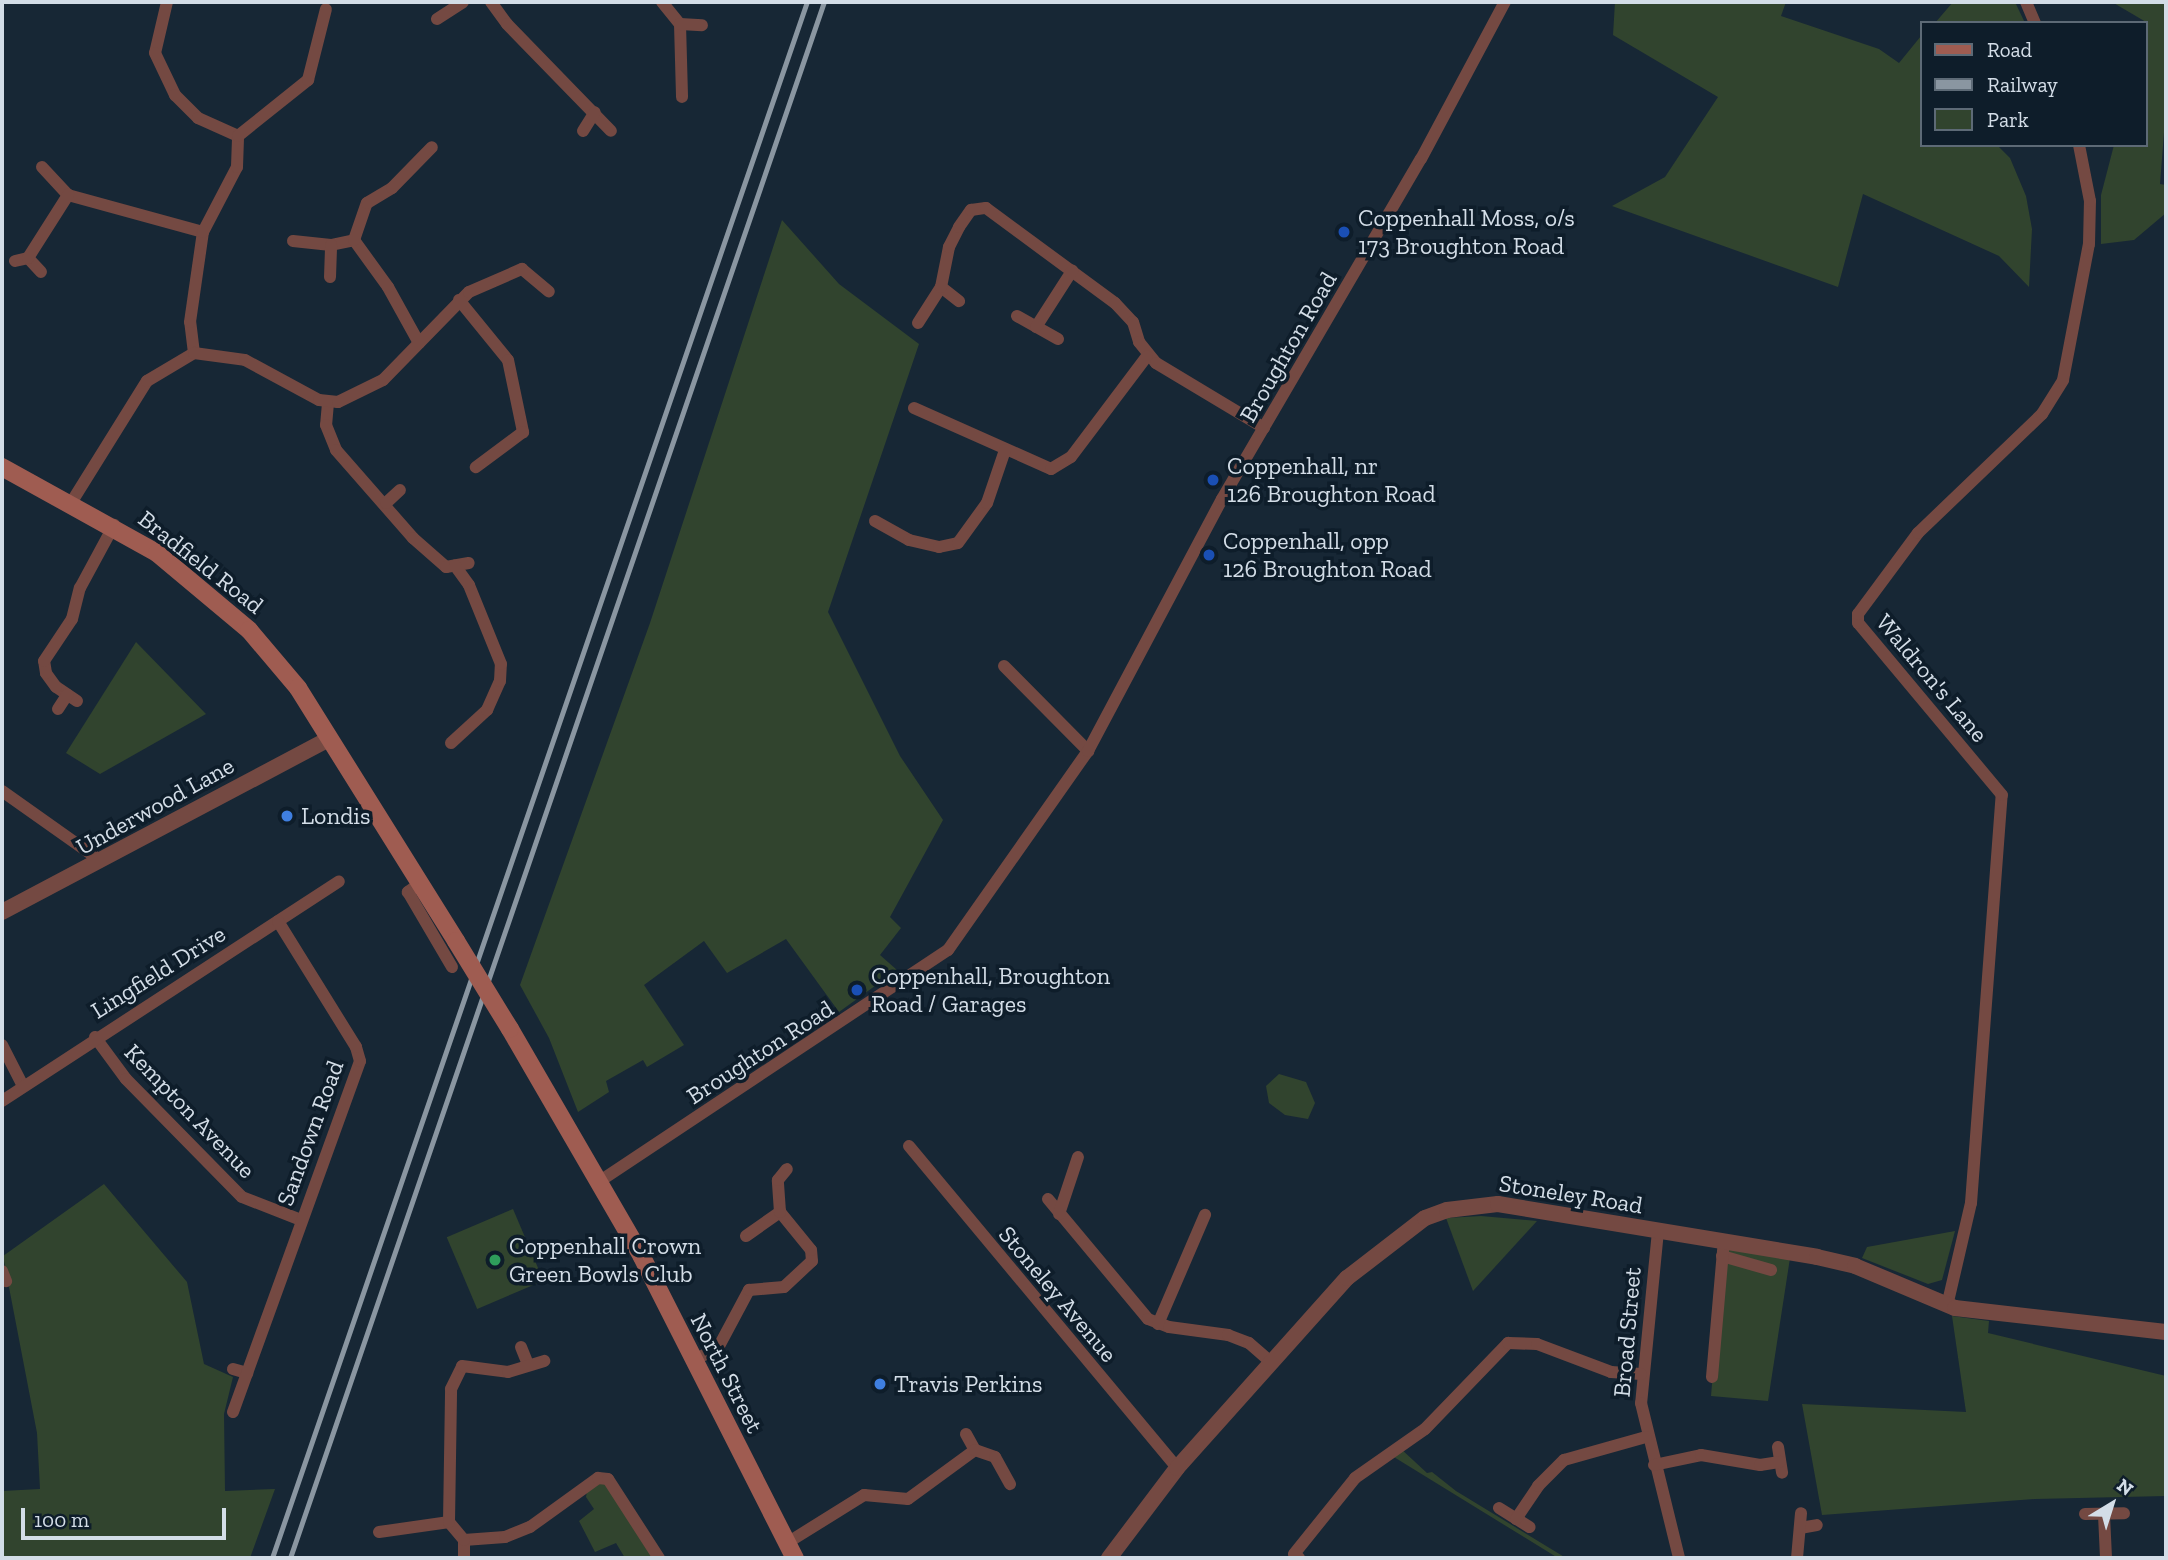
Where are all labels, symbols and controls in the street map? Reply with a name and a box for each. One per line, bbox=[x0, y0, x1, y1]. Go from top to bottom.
legend bbox=[1920, 21, 2147, 147]
text: Road bbox=[1987, 37, 2032, 62]
text: Railway bbox=[1987, 72, 2058, 97]
text: Park bbox=[1987, 107, 2029, 132]
place label: Coppenhall Moss, o/s 173 Broughton Road bbox=[1358, 204, 1575, 260]
marker: Coppenhall Moss, o/s 173 Broughton Road bbox=[1336, 224, 1352, 240]
street label: Broughton Road bbox=[1233, 267, 1343, 427]
place label: Coppenhall, nr 126 Broughton Road bbox=[1227, 452, 1436, 508]
marker: Coppenhall, nr 126 Broughton Road bbox=[1205, 472, 1221, 488]
street label: Bradfield Road bbox=[133, 504, 269, 620]
place label: Coppenhall, opp 126 Broughton Road bbox=[1223, 527, 1432, 583]
marker: Coppenhall, opp 126 Broughton Road bbox=[1201, 547, 1217, 563]
street label: Waldron's Lane bbox=[1870, 608, 1994, 748]
street label: Underwood Lane bbox=[71, 751, 239, 861]
place label: Londis bbox=[301, 802, 371, 830]
marker: Londis bbox=[279, 808, 295, 824]
street label: Lingfield Drive bbox=[85, 919, 231, 1025]
place label: Coppenhall, Broughton Road / Garages bbox=[871, 962, 1110, 1018]
marker: Coppenhall, Broughton Road / Garages bbox=[849, 982, 865, 998]
street label: Broughton Road bbox=[681, 994, 839, 1110]
street label: Kempton Avenue bbox=[118, 1037, 262, 1185]
street label: Sandown Road bbox=[270, 1056, 350, 1210]
street label: Stoneley Road bbox=[1497, 1168, 1645, 1220]
street label: Stoneley Avenue bbox=[992, 1220, 1124, 1368]
place label: Coppenhall Crown Green Bowls Club bbox=[509, 1232, 701, 1288]
marker: Coppenhall Crown Green Bowls Club bbox=[487, 1252, 503, 1268]
street label: Broad Street bbox=[1607, 1266, 1647, 1398]
street label: North Street bbox=[685, 1308, 769, 1438]
place label: Travis Perkins bbox=[894, 1370, 1043, 1398]
marker: Travis Perkins bbox=[872, 1376, 888, 1392]
north arrow bbox=[2077, 1469, 2147, 1539]
text: N bbox=[2112, 1474, 2138, 1501]
scale bar bbox=[24, 1494, 229, 1538]
text: 100 m bbox=[34, 1507, 89, 1532]

